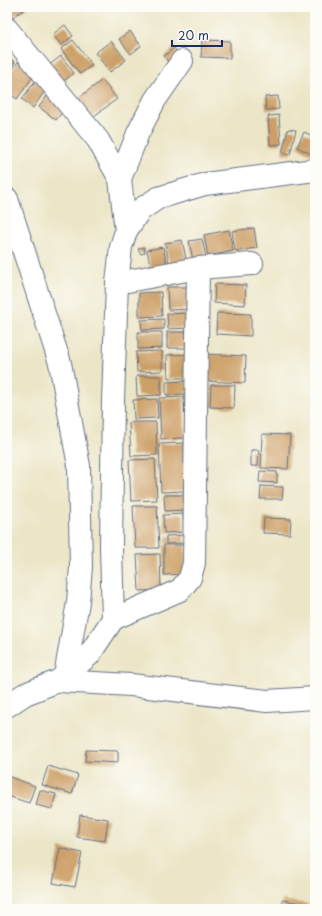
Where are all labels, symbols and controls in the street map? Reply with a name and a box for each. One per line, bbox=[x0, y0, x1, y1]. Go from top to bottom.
scale bar bbox=[172, 22, 222, 48]
text: 20 m bbox=[178, 26, 209, 44]

